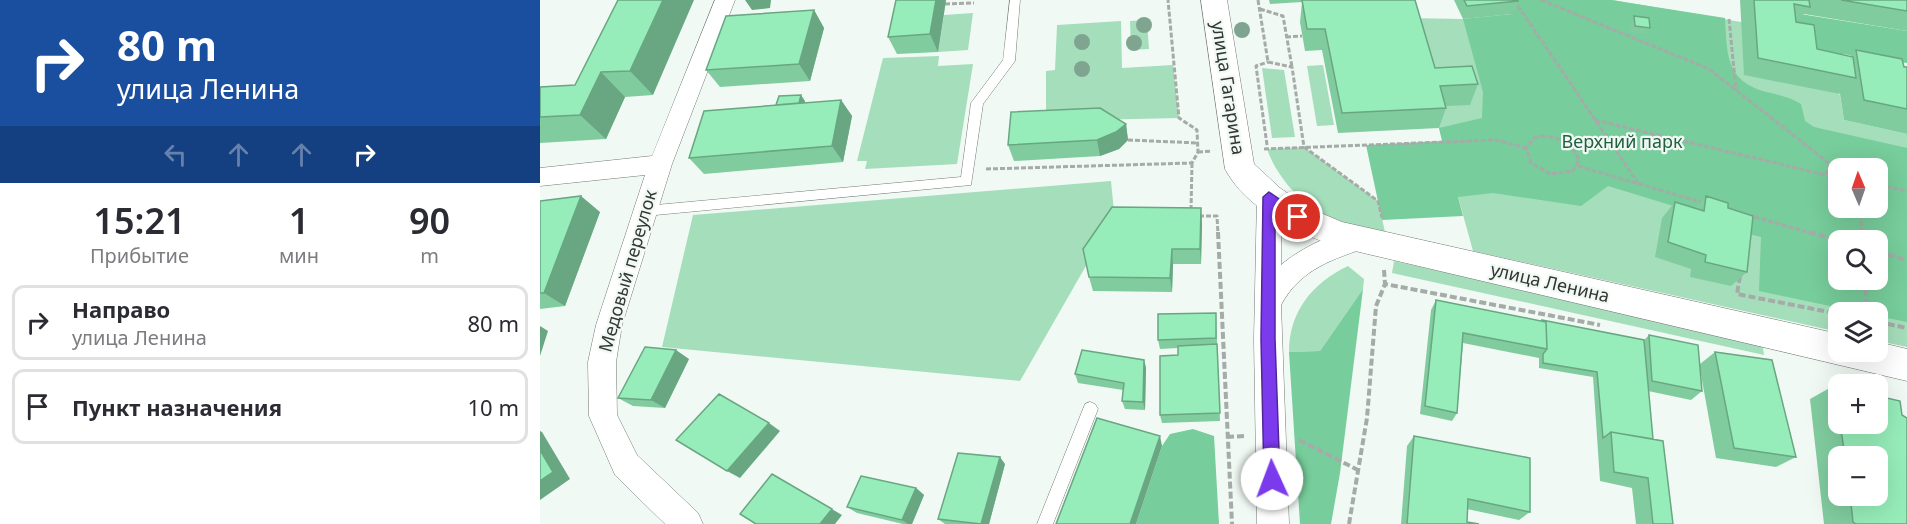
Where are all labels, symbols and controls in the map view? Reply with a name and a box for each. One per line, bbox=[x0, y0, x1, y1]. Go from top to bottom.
text: 80 m bbox=[117, 16, 217, 73]
street label: улица Гагарина bbox=[1207, 19, 1251, 157]
icon: right bbox=[18, 24, 96, 102]
text: улица Ленина bbox=[117, 70, 299, 107]
park label: Верхний парк bbox=[1562, 129, 1683, 153]
icon: left bbox=[159, 138, 192, 171]
icon: ahead bbox=[222, 138, 255, 171]
icon: ahead bbox=[285, 138, 318, 171]
icon: right bbox=[348, 138, 381, 171]
north arrow bbox=[1828, 158, 1888, 218]
map controls bbox=[1828, 158, 1888, 506]
street label: Медовый переулок bbox=[592, 186, 662, 355]
pin bbox=[1272, 191, 1323, 242]
text: 15:21 bbox=[93, 196, 186, 245]
text: 1 bbox=[289, 196, 309, 245]
text: 90 bbox=[409, 196, 450, 245]
icon: arrive bbox=[1281, 200, 1314, 233]
button: search bbox=[1828, 230, 1888, 290]
text: Прибытие bbox=[90, 242, 189, 269]
text: мин bbox=[279, 242, 319, 269]
text: m bbox=[420, 242, 439, 269]
street label: улица Ленина bbox=[1488, 257, 1612, 307]
text: Направо bbox=[72, 294, 170, 324]
button: layers bbox=[1828, 302, 1888, 362]
icon: right bbox=[21, 306, 54, 339]
text: 80 m bbox=[468, 308, 519, 338]
text: улица Ленина bbox=[72, 324, 207, 351]
button: + bbox=[1828, 374, 1888, 434]
icon: arrive bbox=[21, 390, 54, 423]
text: Пункт назначения bbox=[72, 392, 282, 422]
text: 10 m bbox=[468, 392, 519, 422]
button: − bbox=[1828, 446, 1888, 506]
position arrow bbox=[1240, 447, 1304, 511]

